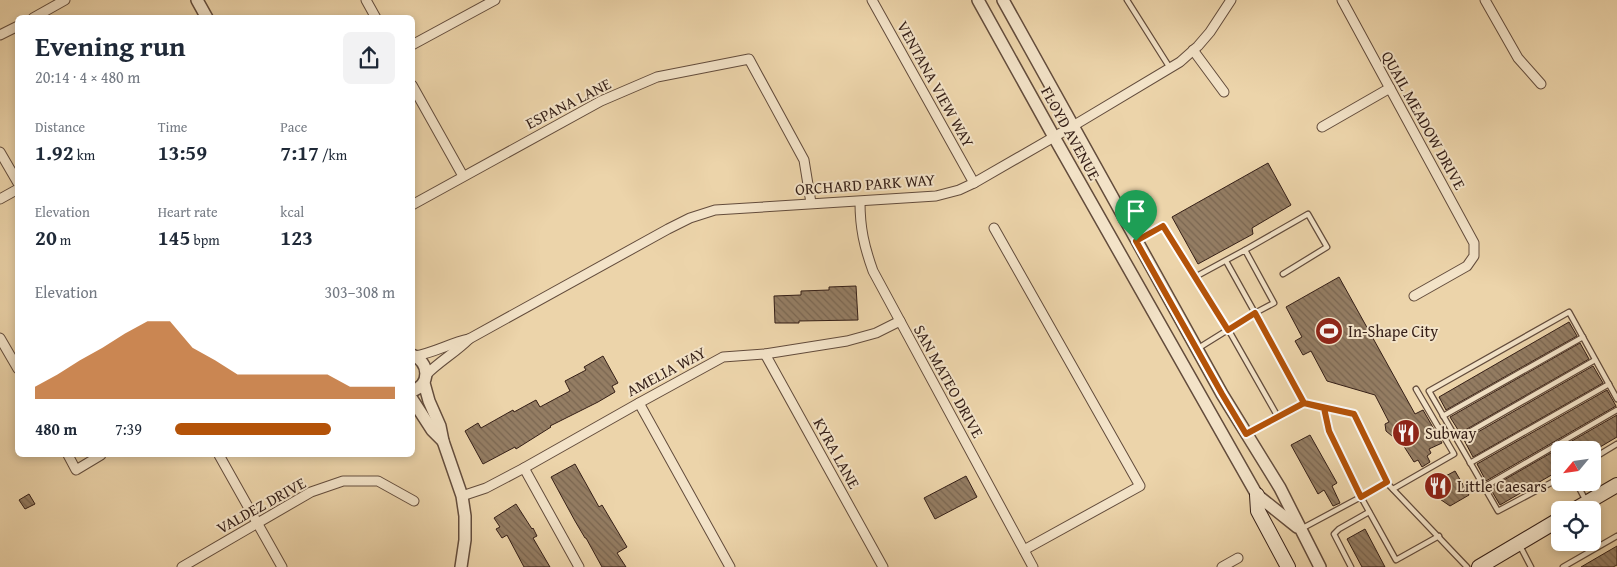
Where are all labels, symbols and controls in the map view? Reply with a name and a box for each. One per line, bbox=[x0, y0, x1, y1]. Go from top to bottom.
street label: VENTANA VIEW WAY bbox=[891, 16, 981, 152]
text: Evening run bbox=[35, 25, 186, 66]
button: share bbox=[343, 32, 395, 84]
street label: QUAIL MEADOW DRIVE bbox=[1376, 46, 1472, 194]
text: 20:14 · 4 × 480 m bbox=[35, 65, 140, 89]
street label: ESPANA LANE bbox=[521, 71, 615, 135]
street label: FLOYD AVENUE bbox=[1035, 82, 1107, 184]
text: Distance bbox=[35, 117, 85, 137]
text: Time bbox=[158, 117, 187, 137]
text: Pace bbox=[280, 117, 307, 137]
text: 1.92 bbox=[35, 137, 74, 168]
text: 13:59 bbox=[158, 137, 207, 168]
text: 7:17 bbox=[280, 137, 319, 168]
text: km bbox=[74, 145, 95, 165]
text: /km bbox=[319, 145, 347, 165]
street label: ORCHARD PARK WAY bbox=[794, 167, 936, 201]
pin bbox=[1115, 190, 1157, 241]
icon: arrive bbox=[1122, 197, 1150, 225]
text: Elevation bbox=[35, 202, 90, 222]
text: Heart rate bbox=[158, 202, 218, 222]
text: kcal bbox=[280, 202, 304, 222]
text: 20 bbox=[35, 222, 57, 253]
text: 145 bbox=[158, 222, 190, 253]
text: 123 bbox=[280, 222, 313, 253]
text: m bbox=[57, 230, 71, 250]
text: bpm bbox=[190, 230, 220, 250]
text: Elevation bbox=[35, 280, 98, 304]
text: 303–308 m bbox=[325, 280, 395, 304]
sports icon: In-Shape City bbox=[1314, 316, 1344, 346]
place label: In-Shape City bbox=[1348, 319, 1438, 343]
street label: SAN MATEO DRIVE bbox=[908, 320, 990, 442]
street label: AMELIA WAY bbox=[622, 340, 710, 402]
street label: KYRA LANE bbox=[808, 413, 866, 493]
text: 480 m bbox=[35, 417, 77, 441]
text: 7:39 bbox=[115, 417, 142, 441]
restaurant icon: Subway bbox=[1391, 418, 1421, 448]
place label: Subway bbox=[1425, 421, 1476, 445]
north arrow bbox=[1551, 441, 1601, 491]
map controls bbox=[1551, 441, 1601, 551]
street label: VALDEZ DRIVE bbox=[212, 471, 310, 539]
restaurant icon: Little Caesars bbox=[1423, 471, 1453, 501]
place label: Little Caesars bbox=[1457, 474, 1547, 498]
button: locate bbox=[1551, 501, 1601, 551]

